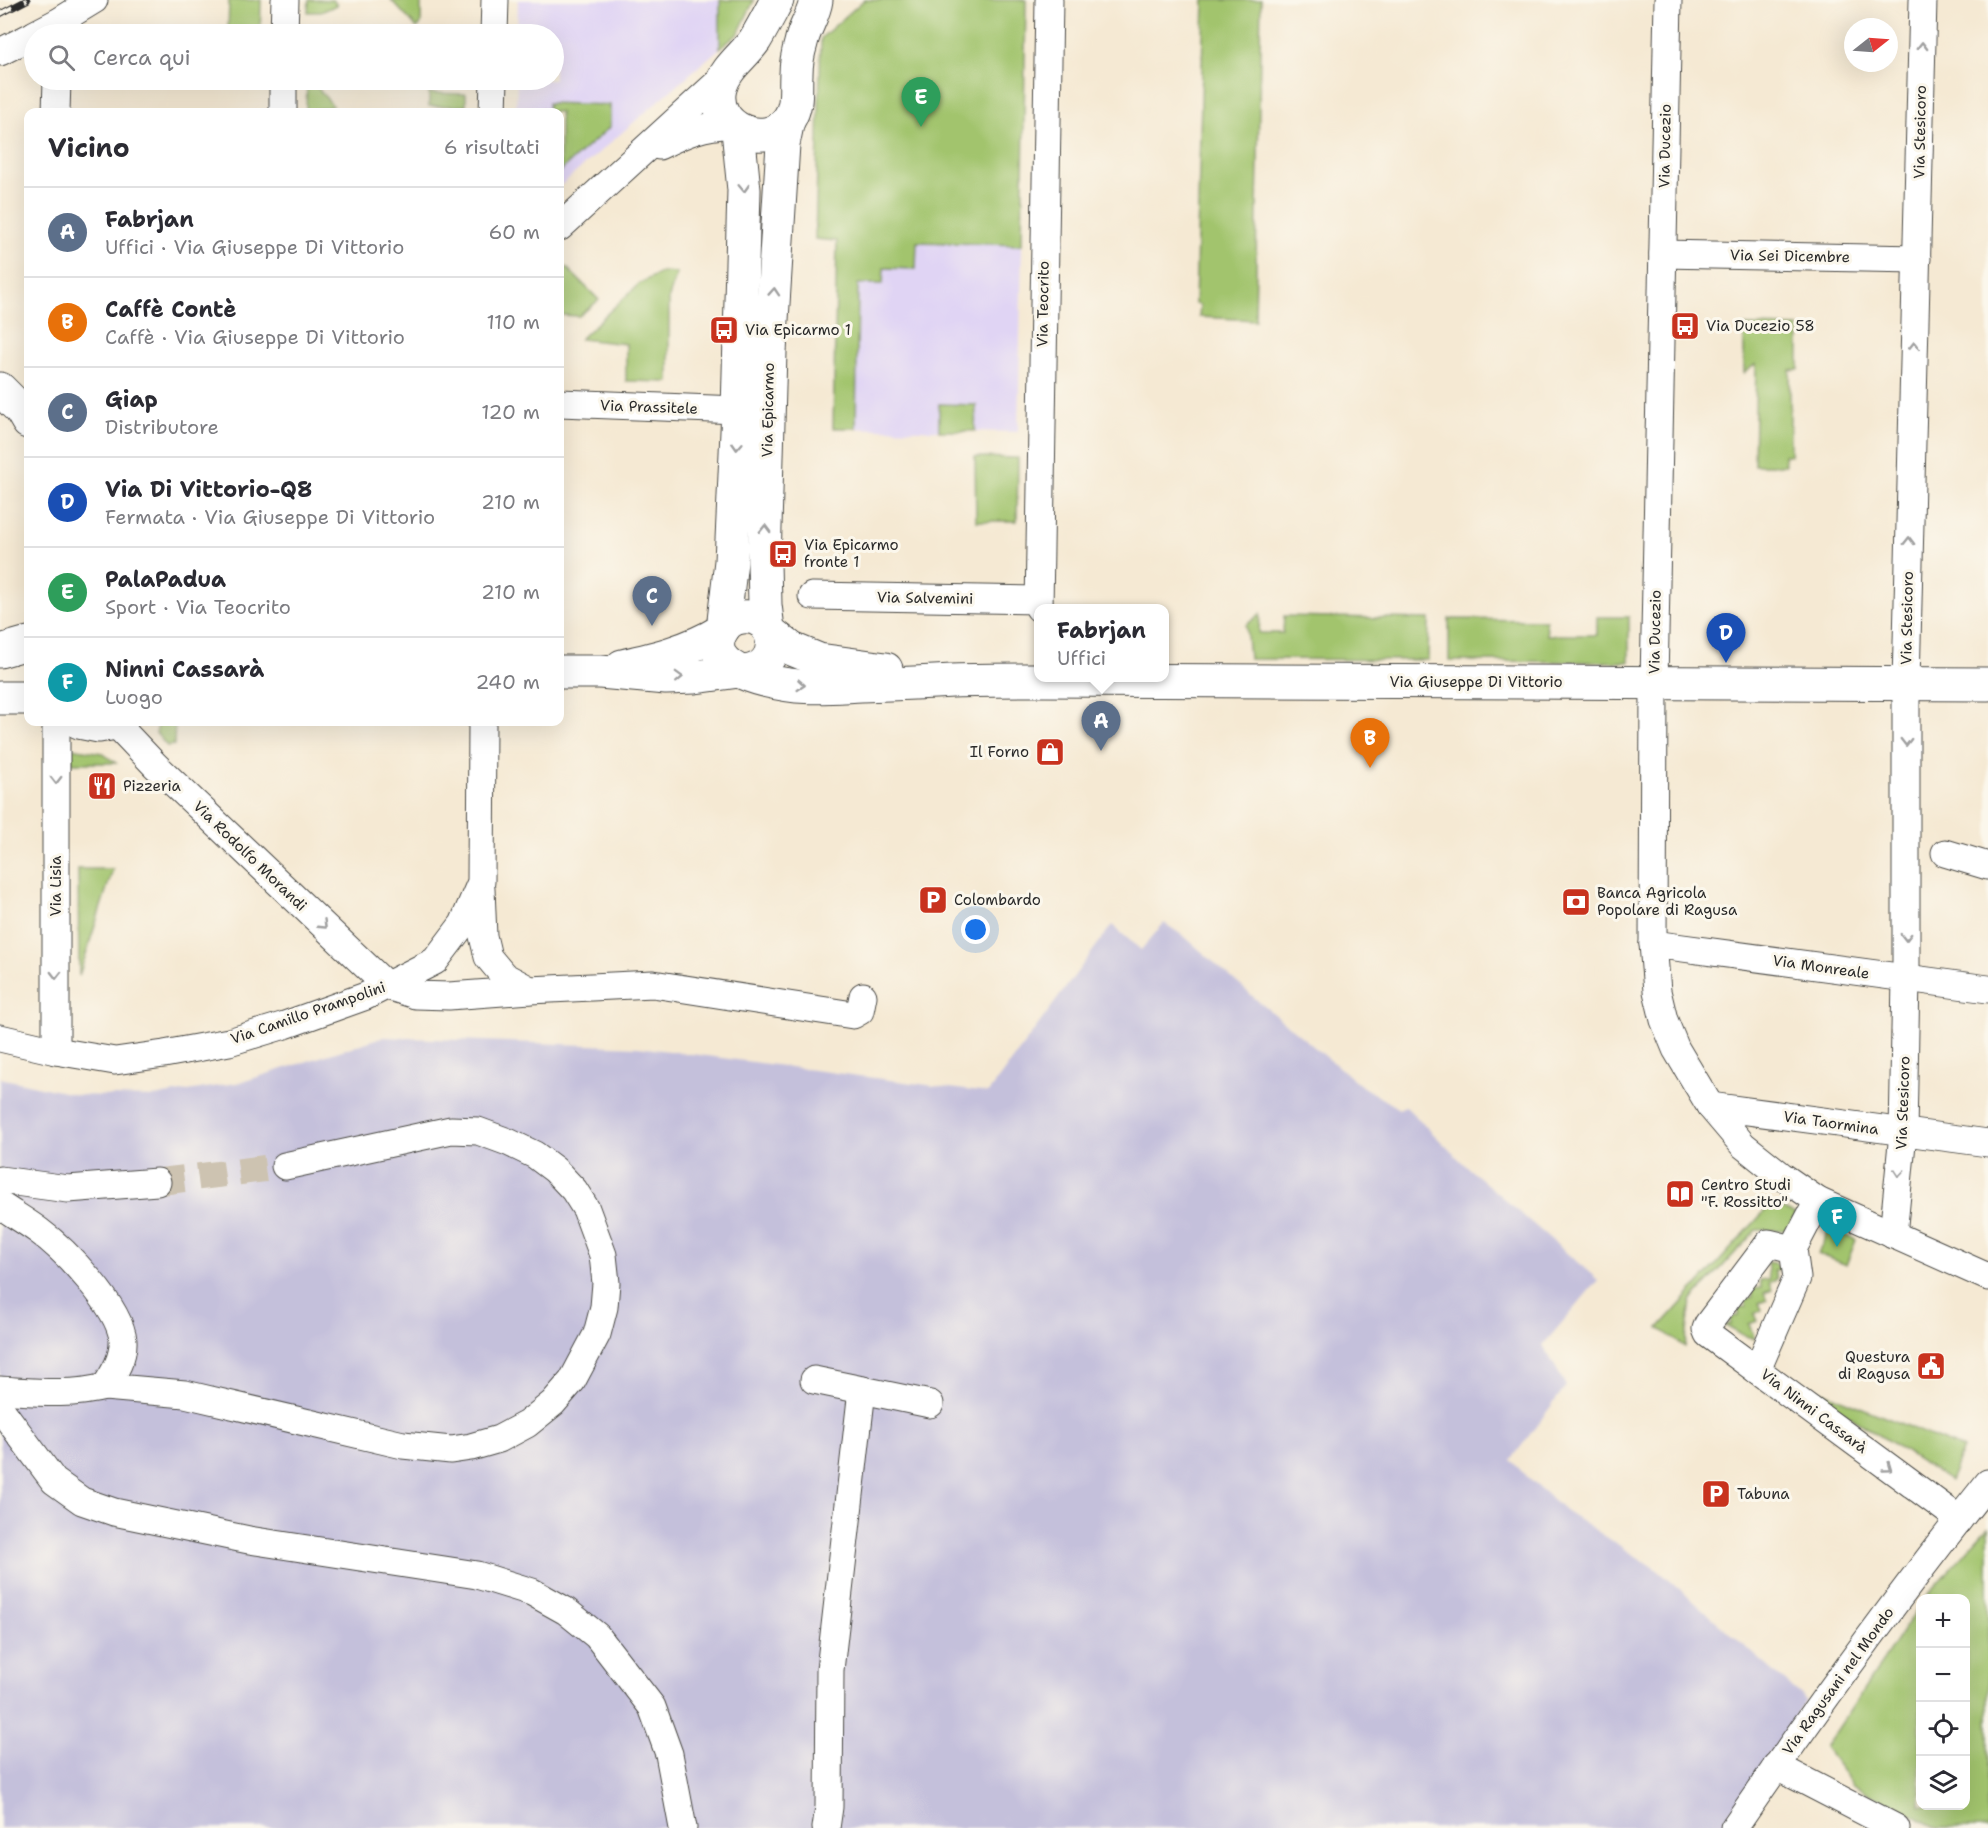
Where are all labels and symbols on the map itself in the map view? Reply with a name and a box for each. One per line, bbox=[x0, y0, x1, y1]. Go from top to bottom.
north arrow bbox=[1844, 18, 1898, 72]
one-way arrow bbox=[1915, 41, 1928, 50]
pin: E bbox=[902, 78, 940, 127]
street label: Via Stesicoro bbox=[1909, 85, 1931, 179]
street label: Via Ducezio bbox=[1654, 104, 1676, 188]
one-way arrow bbox=[737, 184, 750, 193]
street label: Via Sei Dicembre bbox=[1730, 245, 1850, 267]
street label: Via Teocrito bbox=[1032, 261, 1054, 347]
one-way arrow bbox=[767, 288, 780, 297]
bus stop icon: Via Ducezio 58 bbox=[1669, 310, 1701, 342]
bus stop icon: Via Epicarmo 1 bbox=[708, 314, 740, 346]
place label: Via Ducezio 58 bbox=[1706, 316, 1815, 336]
place label: Via Epicarmo 1 bbox=[745, 320, 851, 340]
one-way arrow bbox=[1908, 341, 1921, 350]
street label: Via Epicarmo bbox=[757, 362, 779, 458]
street label: Via Prassitele bbox=[600, 395, 698, 419]
one-way arrow bbox=[730, 441, 743, 450]
one-way arrow bbox=[759, 525, 772, 534]
place label: Via Epicarmo fronte 1 bbox=[804, 535, 899, 572]
one-way arrow bbox=[1903, 536, 1916, 545]
bus stop icon: Via Epicarmo fronte 1 bbox=[767, 538, 799, 570]
street label: Via Stesicoro bbox=[1896, 571, 1918, 665]
pin: C bbox=[632, 576, 672, 626]
street label: Via Salvemini bbox=[877, 587, 973, 609]
street label: Via Ducezio bbox=[1644, 590, 1666, 674]
pin: D bbox=[1706, 614, 1746, 663]
one-way arrow bbox=[674, 671, 683, 684]
street label: Via Giuseppe Di Vittorio bbox=[1389, 672, 1563, 692]
one-way arrow bbox=[796, 678, 805, 691]
pin: A bbox=[1082, 702, 1120, 751]
pin: B bbox=[1350, 718, 1390, 768]
shop icon: Il Forno bbox=[1034, 736, 1066, 768]
one-way arrow bbox=[1900, 737, 1912, 746]
place label: Il Forno bbox=[970, 742, 1029, 762]
restaurant icon: Pizzeria bbox=[86, 770, 118, 802]
one-way arrow bbox=[50, 775, 62, 784]
place label: Pizzeria bbox=[123, 776, 181, 796]
street label: Via Rodolfo Morandi bbox=[189, 796, 311, 916]
street label: Via Lisia bbox=[46, 855, 66, 916]
place label: Banca Agricola Popolare di Ragusa bbox=[1597, 883, 1738, 920]
parking icon: Colombardo bbox=[917, 884, 949, 916]
bank icon: Banca Agricola Popolare di Ragusa bbox=[1560, 886, 1592, 918]
place label: Colombardo bbox=[954, 890, 1041, 910]
your location bbox=[961, 915, 990, 944]
one-way arrow bbox=[316, 918, 327, 929]
one-way arrow bbox=[1900, 932, 1912, 941]
street label: Via Monreale bbox=[1771, 950, 1871, 984]
one-way arrow bbox=[50, 970, 62, 979]
street label: Via Camillo Prampolini bbox=[228, 977, 388, 1049]
street label: Via Stesicoro bbox=[1891, 1056, 1915, 1150]
street label: Via Taormina bbox=[1782, 1106, 1881, 1140]
one-way arrow bbox=[1893, 1169, 1906, 1178]
place label: Centro Studi "F. Rossitto" bbox=[1701, 1175, 1791, 1212]
library icon: Centro Studi "F. Rossitto" bbox=[1664, 1178, 1696, 1210]
pin: F bbox=[1818, 1198, 1856, 1247]
place label: Questura di Ragusa bbox=[1838, 1347, 1911, 1384]
public building icon: Questura di Ragusa bbox=[1915, 1350, 1947, 1382]
street label: Via Ninni Cassarà bbox=[1757, 1364, 1872, 1458]
one-way arrow bbox=[1882, 1460, 1893, 1471]
parking icon: Tabuna bbox=[1700, 1478, 1732, 1510]
place label: Tabuna bbox=[1737, 1484, 1790, 1504]
street label: Via Ragusani nel Mondo bbox=[1777, 1603, 1899, 1759]

